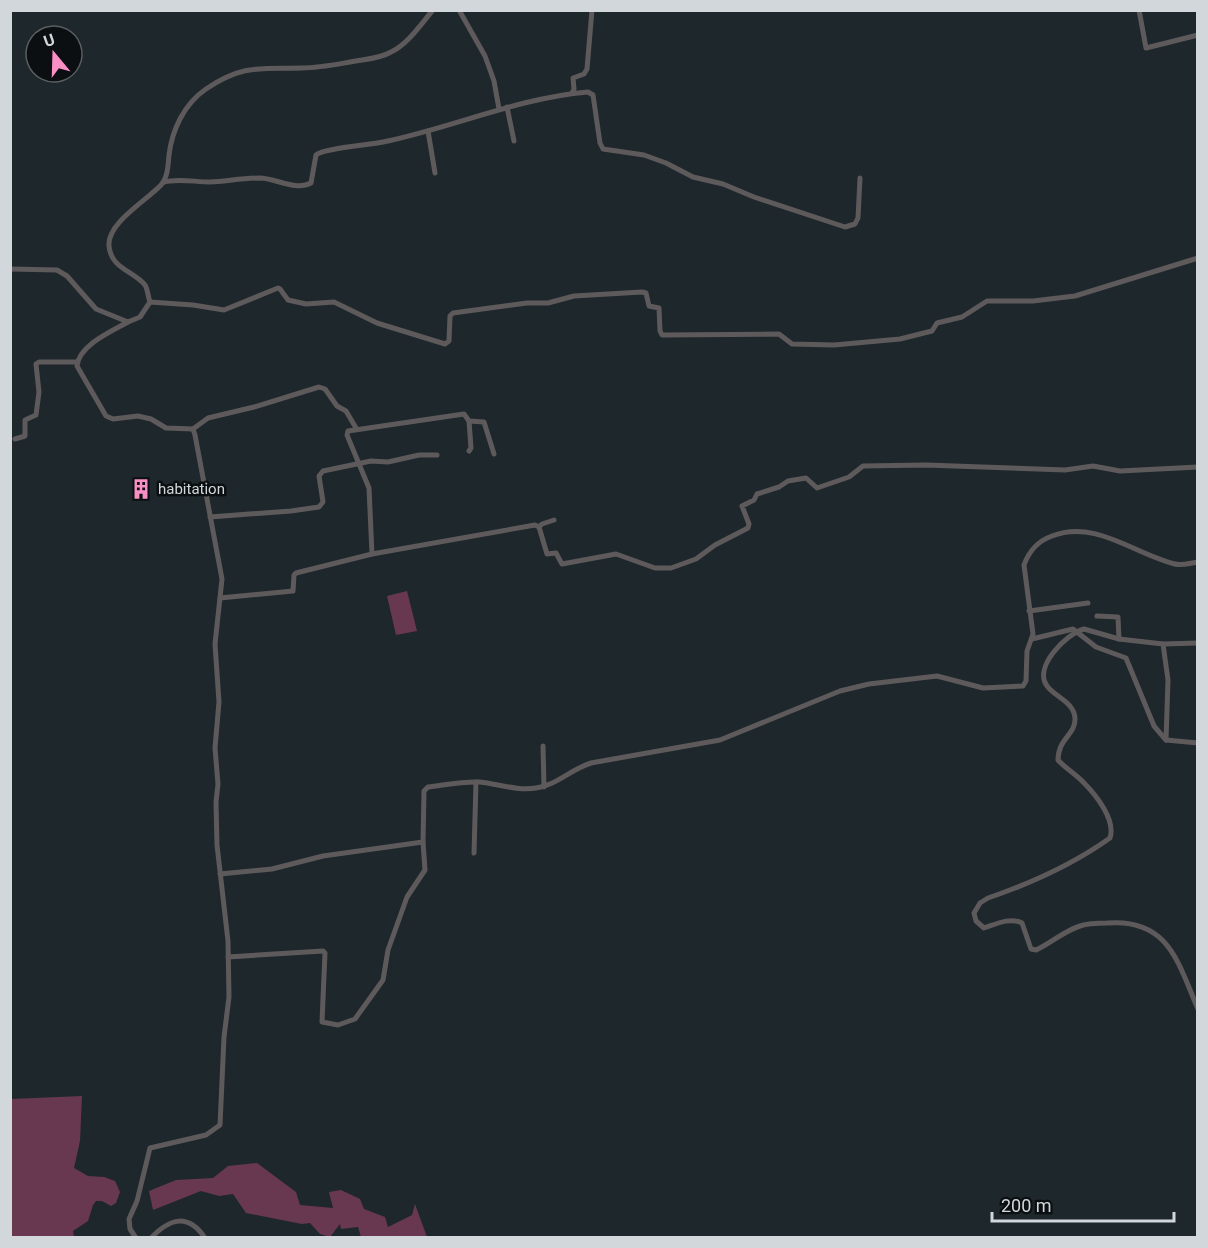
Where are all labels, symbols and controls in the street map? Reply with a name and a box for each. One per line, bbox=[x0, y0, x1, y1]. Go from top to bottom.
north arrow bbox=[24, 24, 84, 84]
text: U bbox=[41, 30, 57, 51]
building icon: habitation bbox=[129, 477, 153, 501]
place label: habitation bbox=[158, 480, 225, 498]
scale bar bbox=[992, 1185, 1174, 1223]
text: 200 m bbox=[1001, 1195, 1052, 1216]

